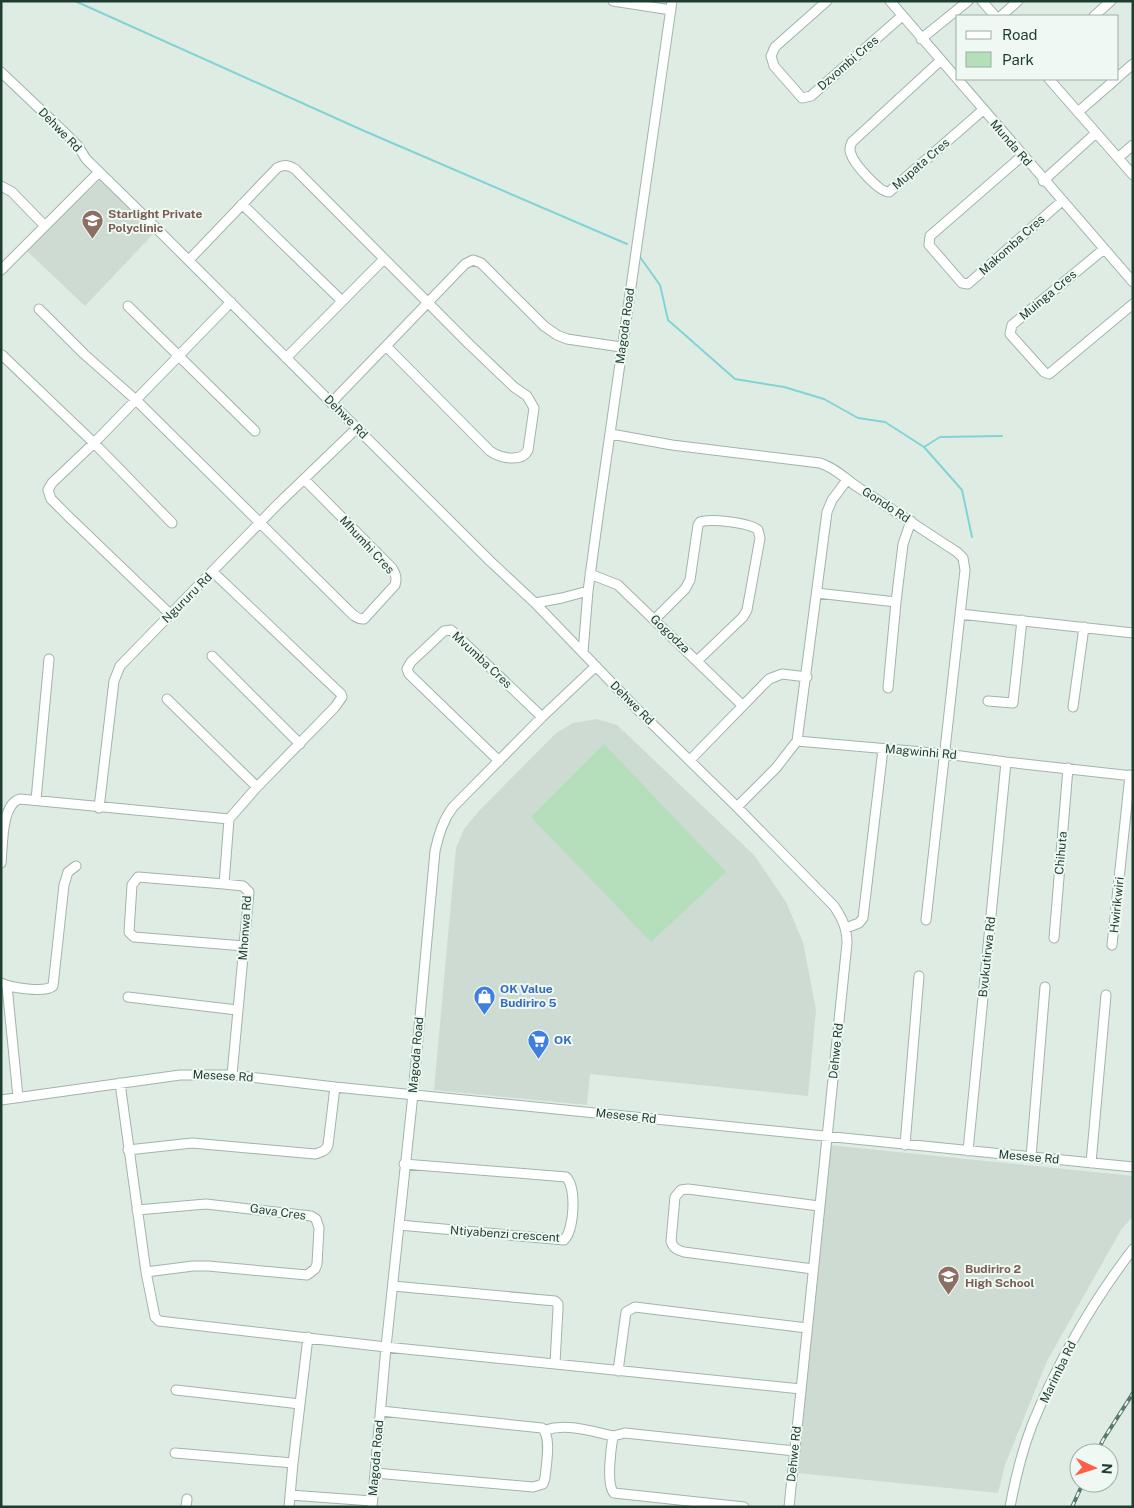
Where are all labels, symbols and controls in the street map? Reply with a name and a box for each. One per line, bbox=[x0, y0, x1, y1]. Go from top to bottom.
legend bbox=[956, 15, 1119, 80]
text: Road bbox=[1002, 26, 1038, 43]
street label: Dzvombi Cres bbox=[815, 33, 881, 93]
text: Park bbox=[1002, 51, 1034, 68]
street label: Dehwe Rd bbox=[36, 105, 84, 155]
street label: Munda Rd bbox=[987, 117, 1035, 169]
street label: Mupata Cres bbox=[890, 135, 952, 193]
place label: Starlight Private Polyclinic bbox=[108, 207, 202, 235]
school or university icon: Starlight Private Polyclinic bbox=[80, 209, 104, 240]
street label: Makomba Cres bbox=[976, 212, 1048, 278]
street label: Muinga Cres bbox=[1017, 267, 1079, 323]
street label: Magoda Road bbox=[613, 287, 637, 365]
street label: Dehwe Rd bbox=[321, 392, 371, 442]
street label: Gondo Rd bbox=[859, 484, 913, 526]
street label: Mhumhi Cres bbox=[337, 513, 397, 577]
street label: Ngururu Rd bbox=[159, 570, 215, 626]
street label: Gogodza bbox=[647, 612, 693, 656]
street label: Mvumba Cres bbox=[449, 629, 515, 691]
street label: Dehwe Rd bbox=[607, 678, 657, 728]
street label: Magwinhi Rd bbox=[885, 742, 957, 762]
street label: Chihuta bbox=[1052, 831, 1070, 875]
street label: Hwirikwiri bbox=[1107, 876, 1127, 934]
street label: Mhonwa Rd bbox=[236, 895, 254, 961]
street label: Bvukutirwa Rd bbox=[976, 916, 998, 998]
place label: OK Value Budiriro 5 bbox=[500, 982, 557, 1010]
shop icon: OK Value Budiriro 5 bbox=[472, 984, 496, 1015]
street label: Magoda Road bbox=[406, 1016, 426, 1094]
street label: Dehwe Rd bbox=[826, 1023, 846, 1079]
supermarket icon: OK bbox=[526, 1028, 550, 1059]
place label: OK bbox=[554, 1033, 572, 1047]
street label: Mesese Rd bbox=[192, 1067, 254, 1085]
street label: Mesese Rd bbox=[595, 1106, 657, 1126]
street label: Mesese Rd bbox=[998, 1147, 1060, 1167]
street label: Gava Cres bbox=[249, 1201, 307, 1223]
street label: Ntiyabenzi crescent bbox=[449, 1223, 561, 1245]
place label: Budiriro 2 High School bbox=[965, 1262, 1034, 1290]
school or university icon: Budiriro 2 High School bbox=[937, 1264, 961, 1295]
street label: Marimba Rd bbox=[1037, 1339, 1079, 1405]
street label: Magoda Road bbox=[366, 1419, 386, 1497]
street label: Dehwe Rd bbox=[784, 1426, 804, 1482]
north arrow bbox=[1069, 1443, 1119, 1493]
text: N bbox=[1099, 1463, 1115, 1475]

